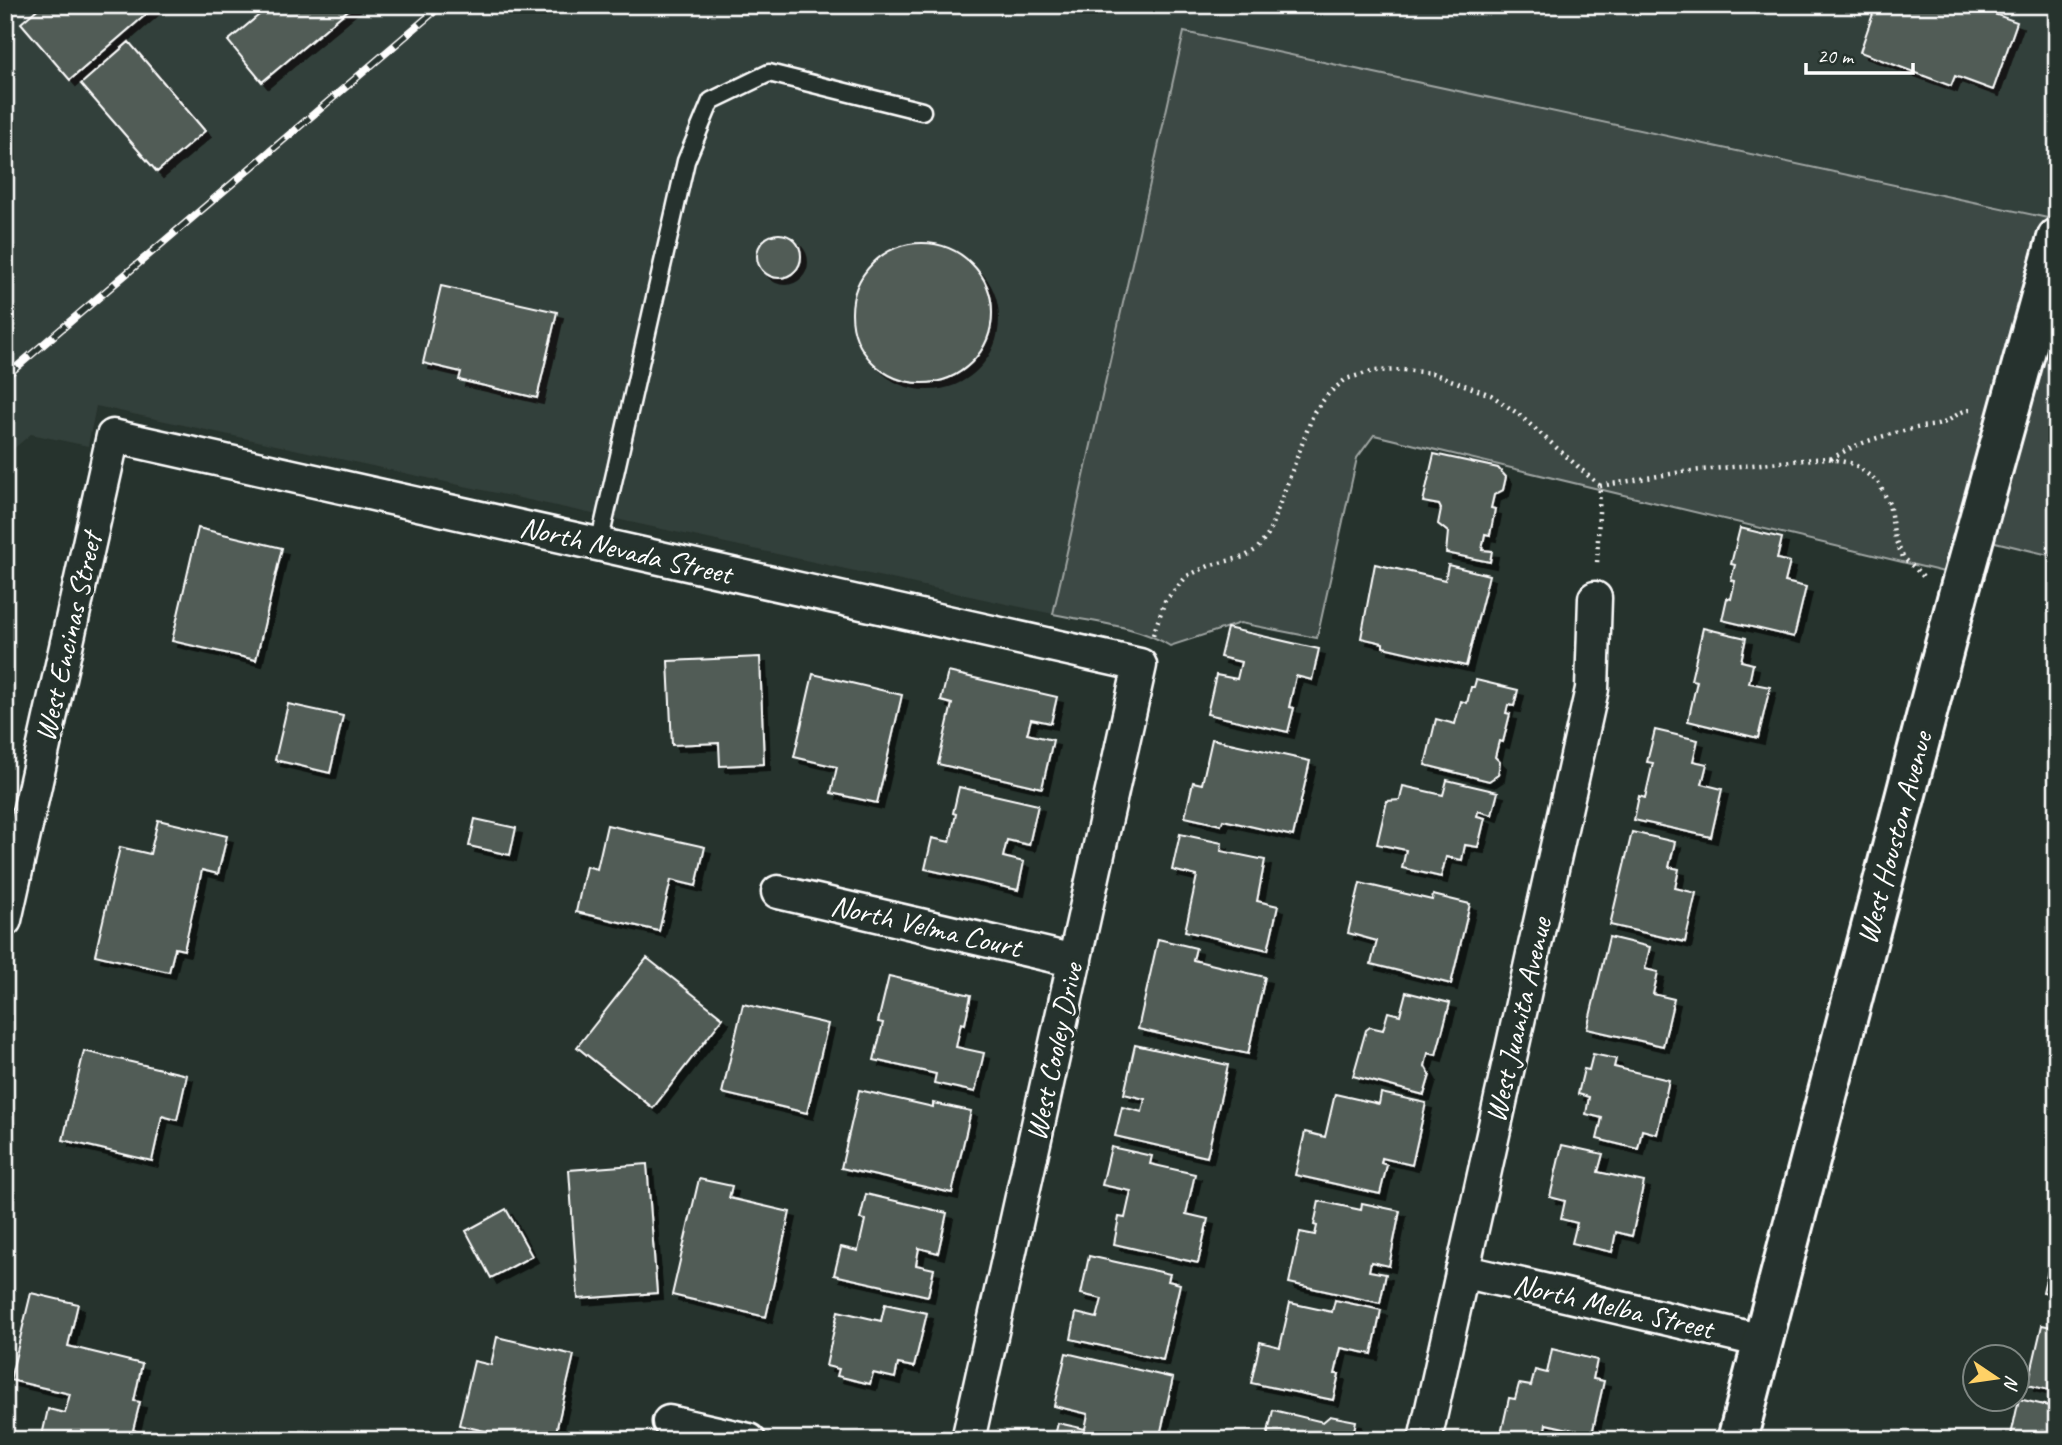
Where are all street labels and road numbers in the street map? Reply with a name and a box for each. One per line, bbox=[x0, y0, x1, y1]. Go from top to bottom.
street label: North Nevada Street bbox=[516, 507, 739, 594]
street label: West Encinas Street bbox=[26, 525, 111, 745]
street label: West Houston Avenue bbox=[1847, 725, 1941, 948]
street label: North Velma Court bbox=[827, 886, 1028, 967]
street label: West Juanita Avenue bbox=[1476, 912, 1561, 1126]
street label: West Cooley Drive bbox=[1017, 958, 1092, 1144]
street label: North Melba Street bbox=[1510, 1265, 1719, 1348]

